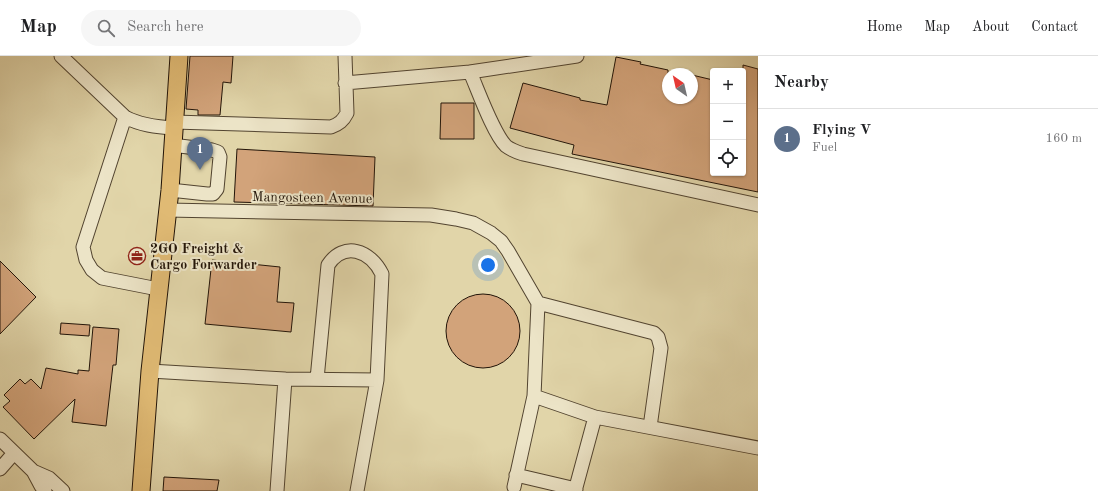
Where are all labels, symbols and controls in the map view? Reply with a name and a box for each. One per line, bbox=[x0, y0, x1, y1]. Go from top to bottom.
search box bbox=[81, 10, 361, 46]
icon: search bbox=[95, 17, 117, 39]
text: Map bbox=[20, 18, 57, 37]
text: Search here bbox=[127, 20, 204, 35]
text: Home bbox=[867, 20, 902, 34]
text: Map bbox=[924, 20, 950, 34]
text: About bbox=[972, 20, 1009, 34]
text: Contact bbox=[1031, 20, 1078, 34]
north arrow bbox=[662, 68, 698, 104]
map controls bbox=[710, 68, 746, 176]
button: + bbox=[710, 68, 746, 104]
text: Nearby bbox=[774, 74, 829, 91]
button: − bbox=[710, 104, 746, 140]
text: Flying V bbox=[812, 123, 871, 138]
text: 1 bbox=[783, 132, 791, 145]
text: 160 m bbox=[1045, 132, 1082, 145]
pin: 1 bbox=[187, 137, 213, 170]
button: locate bbox=[710, 140, 746, 176]
text: Fuel bbox=[812, 141, 837, 154]
street label: Mangosteen Avenue bbox=[252, 190, 372, 206]
place label: 2GO Freight & Cargo Forwarder bbox=[150, 242, 257, 272]
office icon: 2GO Freight & Cargo Forwarder bbox=[127, 246, 147, 266]
your location bbox=[478, 255, 498, 275]

